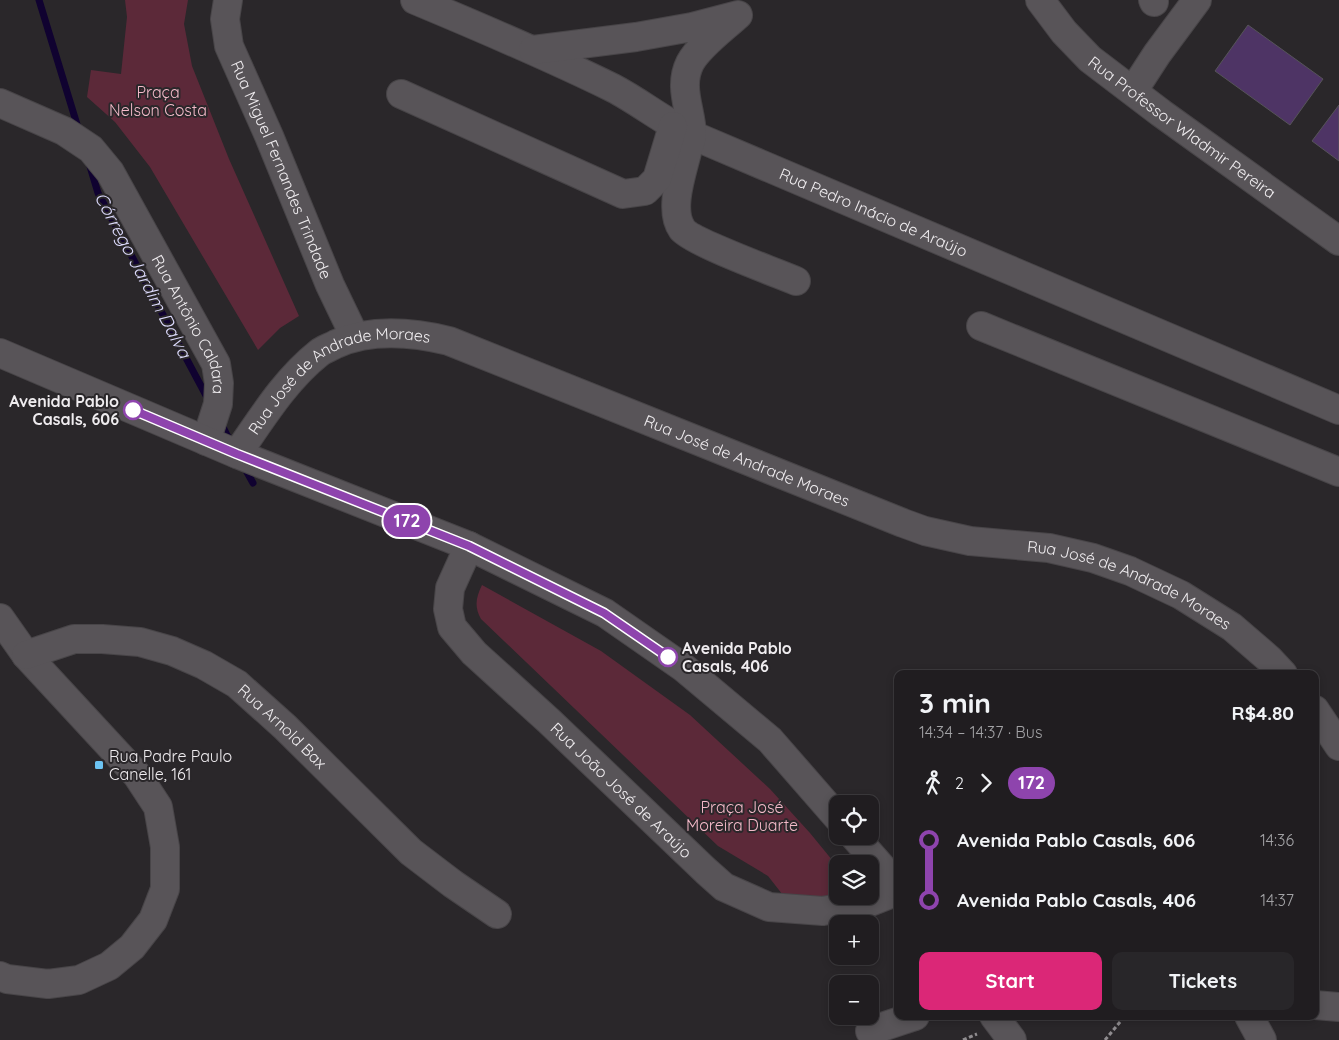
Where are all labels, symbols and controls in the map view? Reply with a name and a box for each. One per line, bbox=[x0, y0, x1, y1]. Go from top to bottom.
street label: Rua Professor Wladmir Pereira bbox=[1084, 51, 1280, 202]
street label: Rua Miguel Fernandes Trindade bbox=[227, 57, 336, 282]
park label: Praça Nelson Costa bbox=[109, 82, 207, 120]
street label: Rua Pedro Inácio de Araújo bbox=[776, 163, 971, 261]
water label: Córrego Jardim Dalva bbox=[90, 188, 197, 363]
street label: Rua Antônio Caldara bbox=[148, 251, 229, 395]
street label: Rua José de Andrade Moraes bbox=[243, 323, 432, 438]
place label: Avenida Pablo Casals, 606 bbox=[9, 391, 119, 429]
marker: Avenida Pablo Casals, 606 bbox=[123, 400, 143, 420]
street label: Rua José de Andrade Moraes bbox=[641, 410, 853, 511]
line badge: 172 bbox=[378, 505, 436, 537]
text: 172 bbox=[393, 509, 421, 532]
street label: Rua José de Andrade Moraes bbox=[1026, 536, 1235, 634]
place label: Avenida Pablo Casals, 406 bbox=[682, 638, 792, 676]
marker: Avenida Pablo Casals, 406 bbox=[658, 647, 678, 667]
street label: Rua Arnold Bax bbox=[234, 680, 331, 773]
text: 3 min bbox=[919, 685, 991, 720]
text: R$4.80 bbox=[1232, 701, 1294, 725]
street label: Rua João José de Araújo bbox=[546, 718, 696, 862]
text: 14:34 – 14:37 · Bus bbox=[919, 722, 1042, 742]
place label: Rua Padre Paulo Canelle, 161 bbox=[109, 746, 232, 784]
marker: Rua Padre Paulo Canelle, 161 bbox=[93, 759, 105, 771]
icon: walk bbox=[919, 769, 947, 797]
icon: forward bbox=[972, 769, 1000, 797]
text: 172 bbox=[1018, 771, 1045, 794]
text: 2 bbox=[955, 773, 964, 793]
map controls bbox=[829, 795, 879, 1025]
button: locate bbox=[829, 795, 879, 845]
park label: Praça José Moreira Duarte bbox=[686, 797, 798, 835]
text: Avenida Pablo Casals, 606 bbox=[957, 828, 1195, 852]
text: 14:36 bbox=[1260, 830, 1294, 850]
button: layers bbox=[829, 855, 879, 905]
text: Avenida Pablo Casals, 406 bbox=[957, 888, 1196, 912]
text: 14:37 bbox=[1260, 890, 1294, 910]
button: + bbox=[829, 915, 879, 965]
button: Start bbox=[919, 952, 1102, 1010]
button: Tickets bbox=[1112, 952, 1294, 1010]
button: − bbox=[829, 975, 879, 1025]

